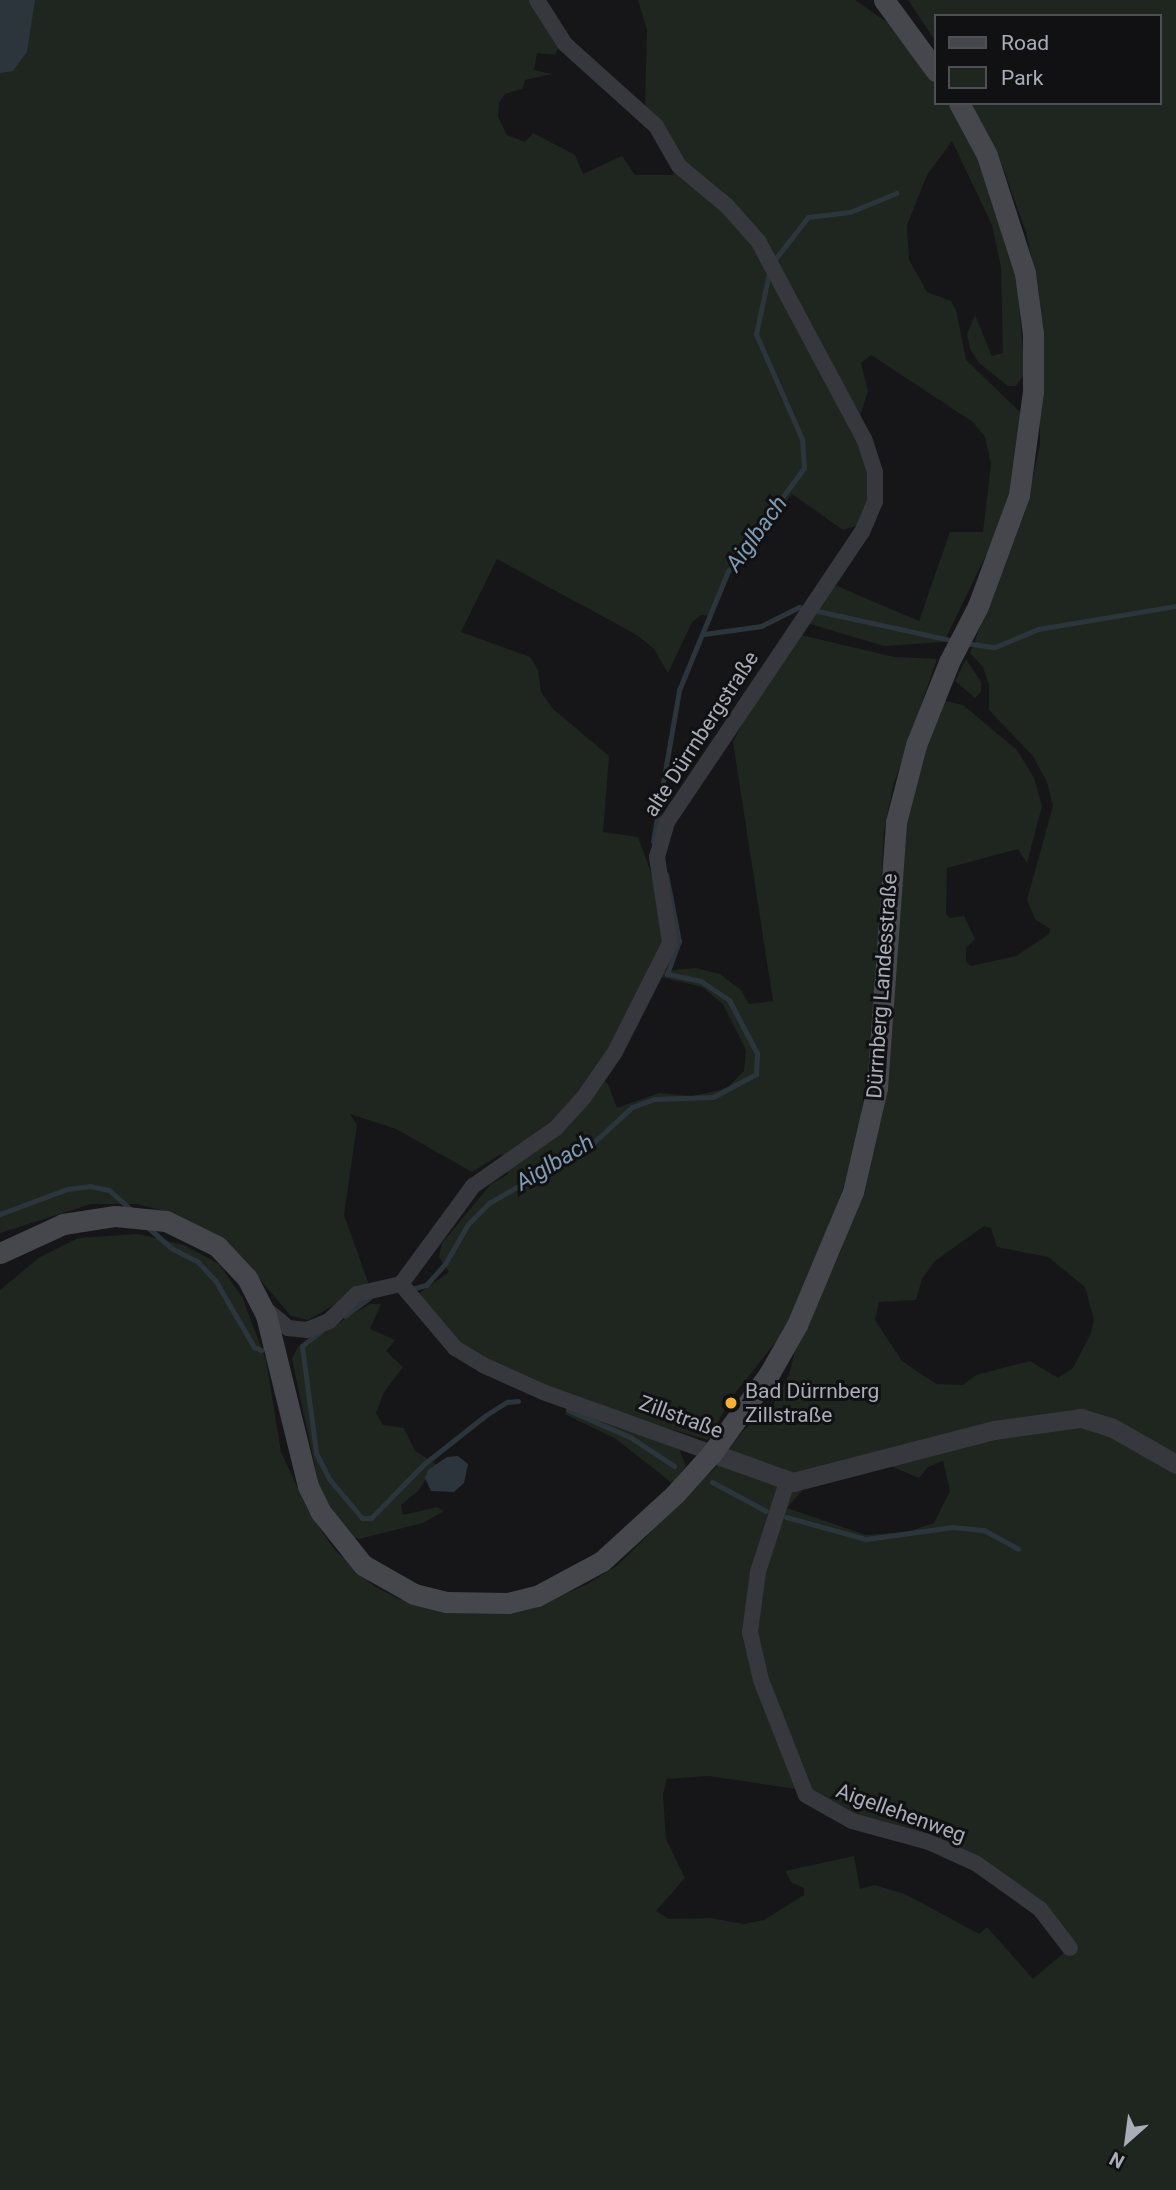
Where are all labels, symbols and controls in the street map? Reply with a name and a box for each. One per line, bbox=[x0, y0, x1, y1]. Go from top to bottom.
legend bbox=[934, 14, 1162, 105]
text: Road bbox=[1001, 31, 1049, 55]
text: Park bbox=[1001, 66, 1043, 90]
water label: Aiglbach bbox=[720, 491, 794, 577]
street label: alte Dürrnbergstraße bbox=[638, 647, 764, 821]
street label: Dürrnberg Landesstraße bbox=[862, 873, 902, 1099]
water label: Aiglbach bbox=[511, 1129, 599, 1197]
place label: Bad Dürrnberg Zillstraße bbox=[745, 1378, 879, 1428]
street label: Zillstraße bbox=[636, 1390, 726, 1444]
marker: Bad Dürrnberg Zillstraße bbox=[723, 1395, 739, 1411]
street label: Aigellehenweg bbox=[833, 1778, 969, 1848]
north arrow bbox=[1092, 2106, 1162, 2176]
text: N bbox=[1106, 2147, 1128, 2173]

